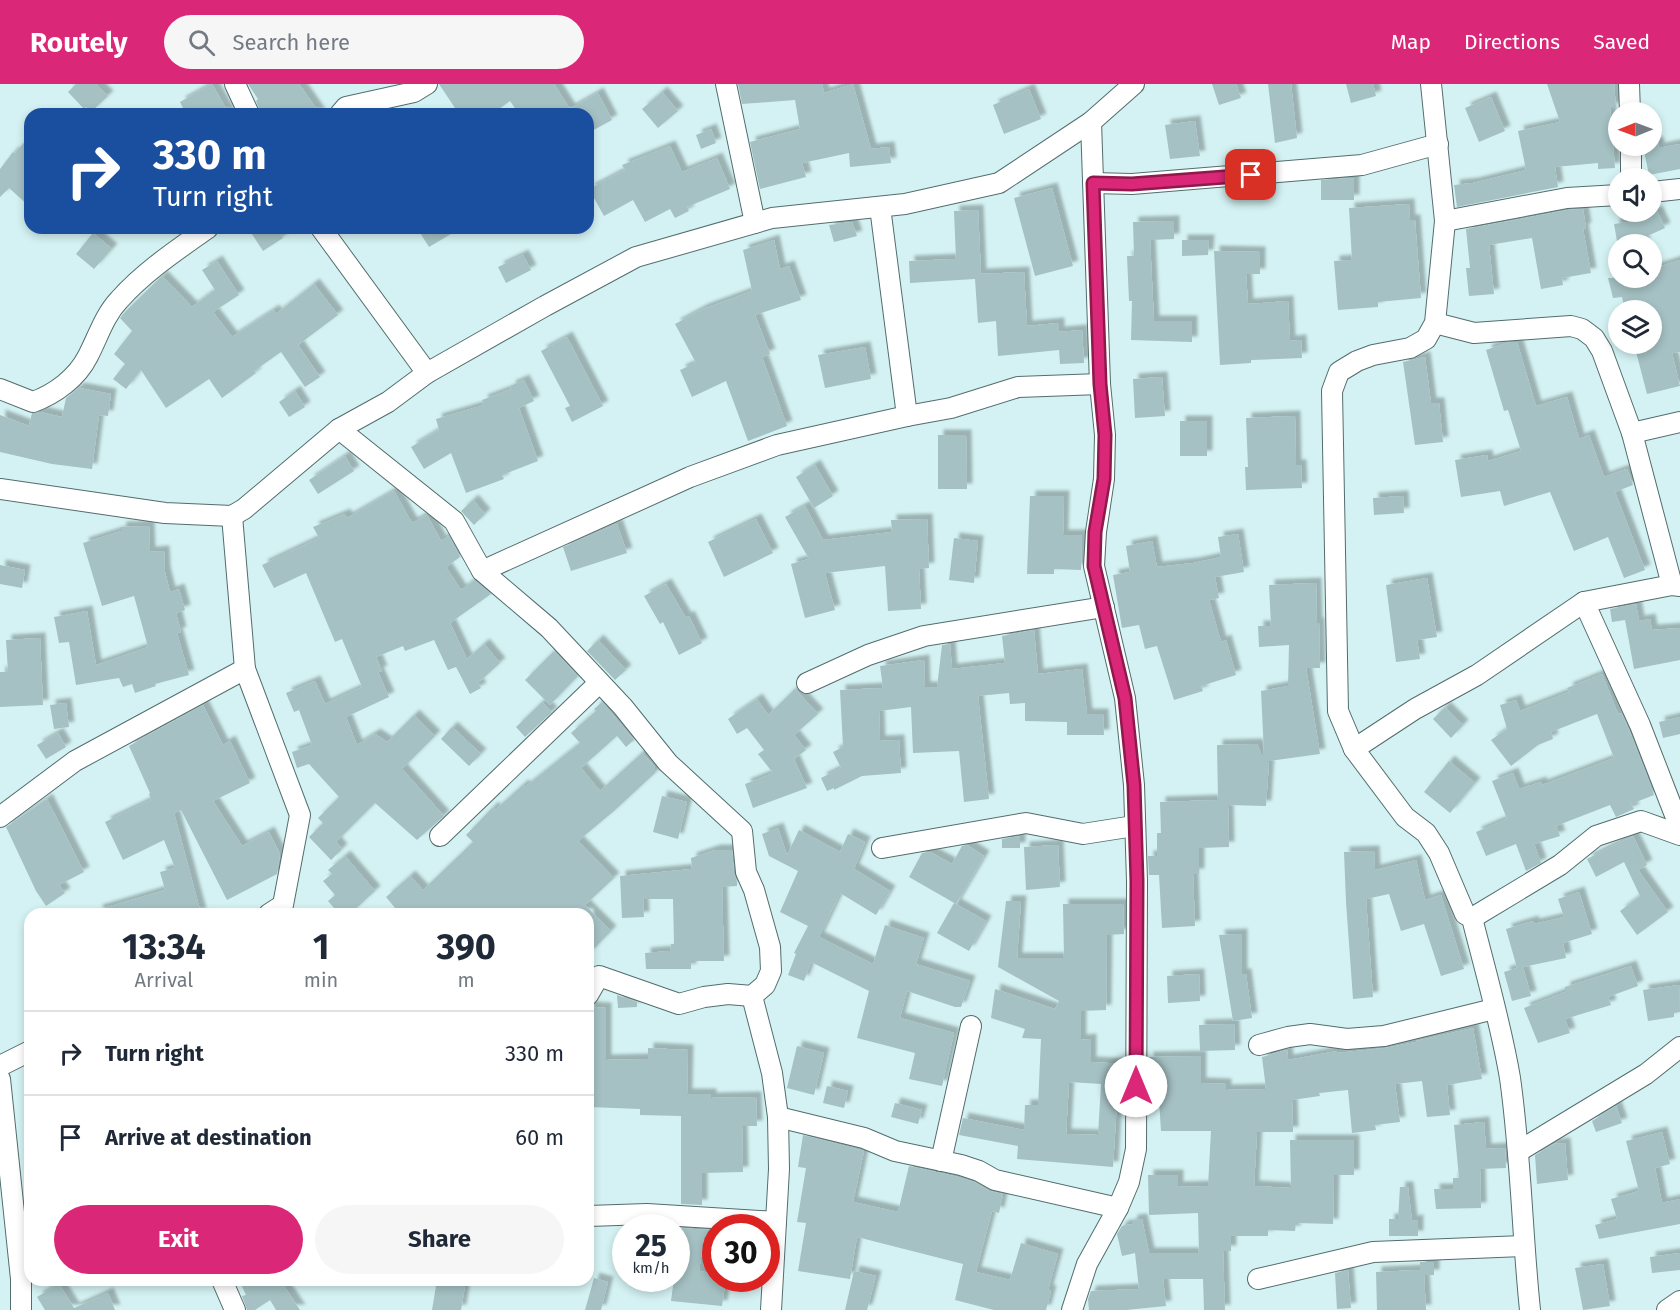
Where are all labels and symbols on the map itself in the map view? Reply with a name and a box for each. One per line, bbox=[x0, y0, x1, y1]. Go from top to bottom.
north arrow bbox=[1608, 102, 1662, 156]
pin bbox=[1225, 149, 1276, 200]
position arrow bbox=[1104, 1054, 1168, 1118]
speed limit sign: 30 bbox=[702, 1214, 780, 1292]

